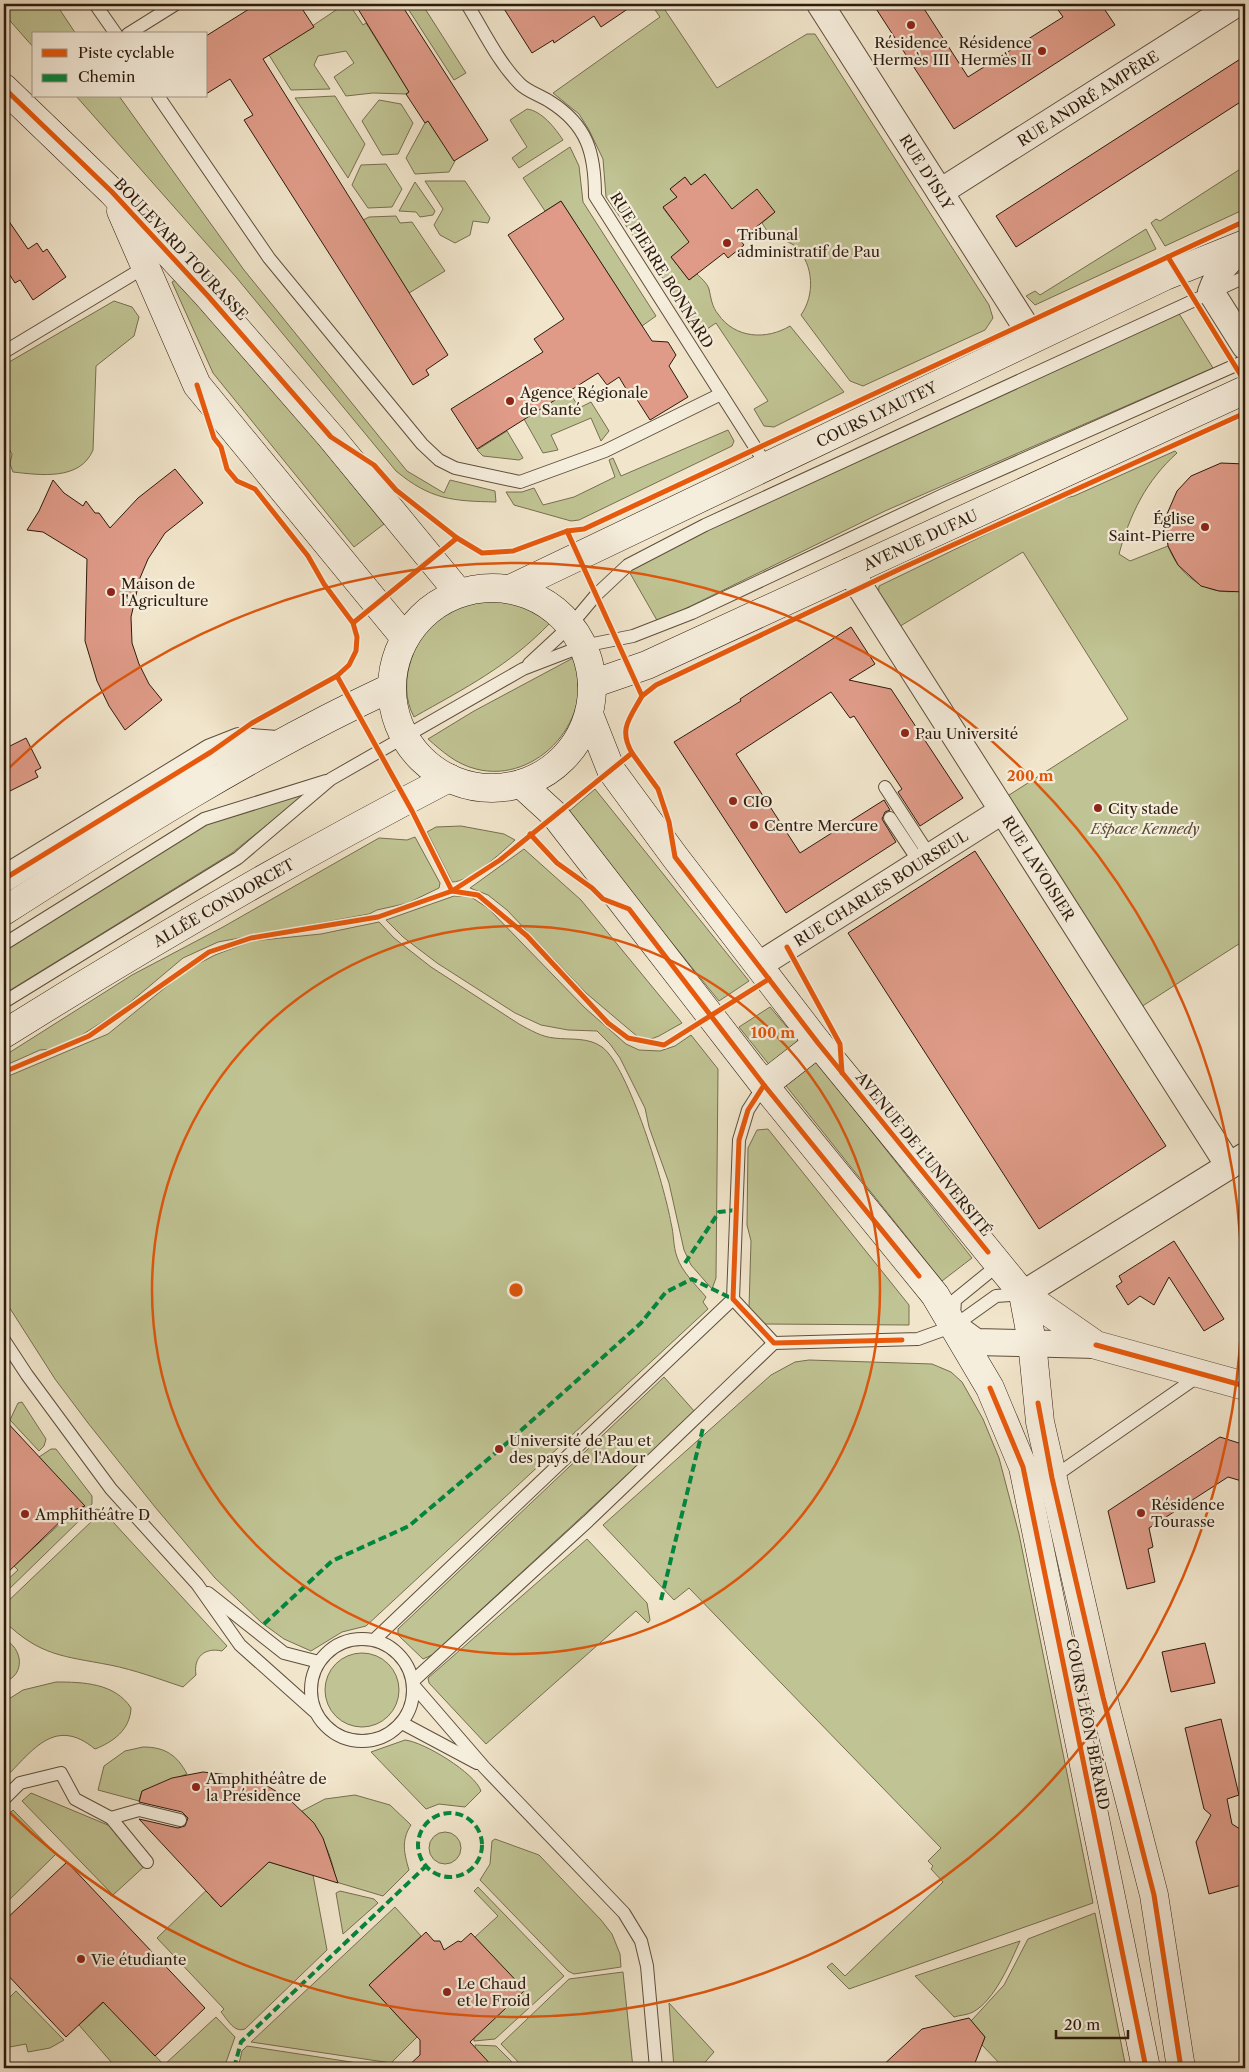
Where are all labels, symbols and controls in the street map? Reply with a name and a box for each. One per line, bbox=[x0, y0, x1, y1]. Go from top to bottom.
marker: Résidence Hermès III bbox=[905, 19, 917, 31]
legend bbox=[32, 32, 208, 98]
place label: Résidence Hermès III bbox=[872, 33, 950, 69]
place label: Résidence Hermès II bbox=[958, 33, 1032, 69]
text: Piste cyclable bbox=[78, 43, 174, 62]
marker: Résidence Hermès II bbox=[1036, 45, 1048, 57]
street label: RUE ANDRÉ AMPÈRE bbox=[1013, 46, 1162, 150]
text: Chemin bbox=[78, 67, 136, 86]
street label: RUE D'ISLY bbox=[896, 130, 958, 213]
street label: BOULEVARD TOURASSE bbox=[110, 174, 252, 324]
street label: RUE PIERRE BONNARD bbox=[606, 188, 718, 352]
place label: Tribunal administratif de Pau bbox=[737, 225, 880, 261]
marker: Tribunal administratif de Pau bbox=[721, 237, 733, 249]
street label: COURS LYAUTEY bbox=[813, 377, 940, 451]
place label: Agence Régionale de Santé bbox=[519, 383, 648, 419]
marker: Agence Régionale de Santé bbox=[504, 395, 516, 407]
street label: AVENUE DUFAU bbox=[859, 505, 981, 574]
place label: Église Saint-Pierre bbox=[1108, 509, 1195, 545]
marker: Église Saint-Pierre bbox=[1199, 521, 1211, 533]
place label: Maison de l'Agriculture bbox=[121, 574, 208, 610]
marker: Maison de l'Agriculture bbox=[105, 586, 117, 598]
place label: Pau Université bbox=[915, 724, 1018, 743]
marker: Pau Université bbox=[899, 727, 911, 739]
text: 200 m bbox=[1007, 766, 1053, 785]
place label: CIO bbox=[743, 792, 773, 811]
marker: CIO bbox=[727, 795, 739, 807]
place label: City stade bbox=[1108, 799, 1179, 818]
marker: City stade bbox=[1092, 802, 1104, 814]
street label: RUE LAVOISIER bbox=[999, 812, 1080, 925]
place label: Centre Mercure bbox=[764, 816, 878, 835]
marker: Centre Mercure bbox=[748, 819, 760, 831]
park label: Espace Kennedy bbox=[1089, 819, 1200, 838]
street label: RUE CHARLES BOURSEUL bbox=[790, 826, 971, 950]
street label: ALLÉE CONDORCET bbox=[148, 854, 298, 951]
text: 100 m bbox=[751, 1023, 795, 1042]
street label: AVENUE DE L'UNIVERSITÉ bbox=[851, 1067, 996, 1240]
centre of rings bbox=[507, 1281, 525, 1299]
place label: Université de Pau et des pays de l'Adour bbox=[509, 1431, 652, 1467]
marker: Université de Pau et des pays de l'Adour bbox=[493, 1443, 505, 1455]
place label: Résidence Tourasse bbox=[1151, 1495, 1225, 1531]
place label: Amphithéâtre D bbox=[34, 1505, 150, 1524]
marker: Résidence Tourasse bbox=[1135, 1507, 1147, 1519]
marker: Amphithéâtre D bbox=[19, 1508, 31, 1520]
street label: COURS LÉON BÉRARD bbox=[1062, 1637, 1114, 1811]
place label: Amphithéâtre de la Présidence bbox=[205, 1769, 327, 1805]
marker: Amphithéâtre de la Présidence bbox=[190, 1781, 202, 1793]
place label: Vie étudiante bbox=[90, 1950, 186, 1969]
marker: Vie étudiante bbox=[75, 1953, 87, 1965]
place label: Le Chaud et le Froid bbox=[457, 1974, 530, 2010]
marker: Le Chaud et le Froid bbox=[441, 1986, 453, 1998]
scale bar bbox=[1056, 2007, 1129, 2039]
text: 20 m bbox=[1064, 2015, 1100, 2034]

